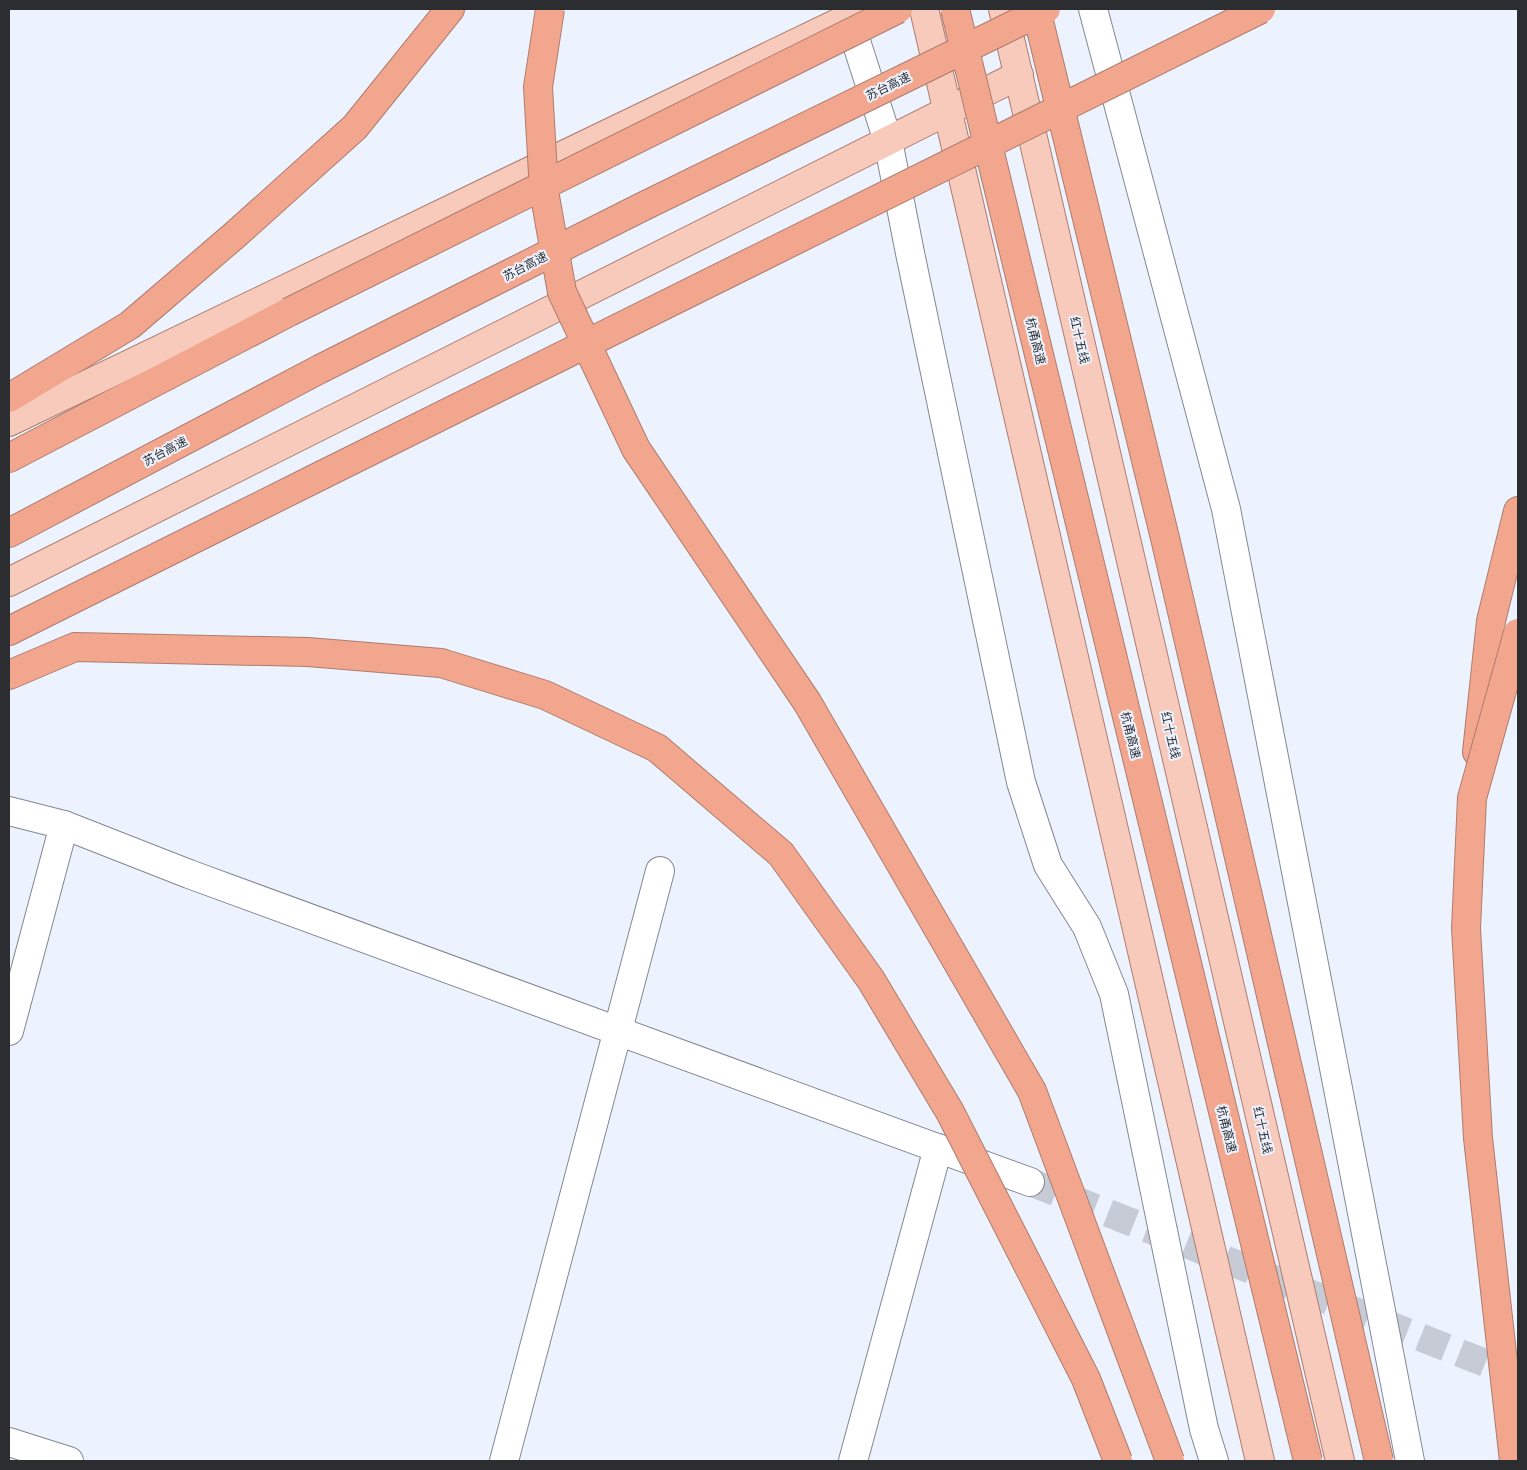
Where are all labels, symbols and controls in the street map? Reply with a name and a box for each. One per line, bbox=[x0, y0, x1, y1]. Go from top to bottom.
street label: 苏台高速 bbox=[863, 68, 913, 104]
street label: 苏台高速 bbox=[500, 248, 550, 284]
street label: 红十五线 bbox=[1066, 315, 1094, 365]
street label: 杭甬高速 bbox=[1022, 316, 1050, 366]
street label: 苏台高速 bbox=[140, 432, 190, 470]
street label: 杭甬高速 bbox=[1117, 710, 1145, 760]
street label: 红十五线 bbox=[1157, 710, 1185, 760]
street label: 杭甬高速 bbox=[1213, 1104, 1241, 1154]
street label: 红十五线 bbox=[1249, 1105, 1277, 1155]

